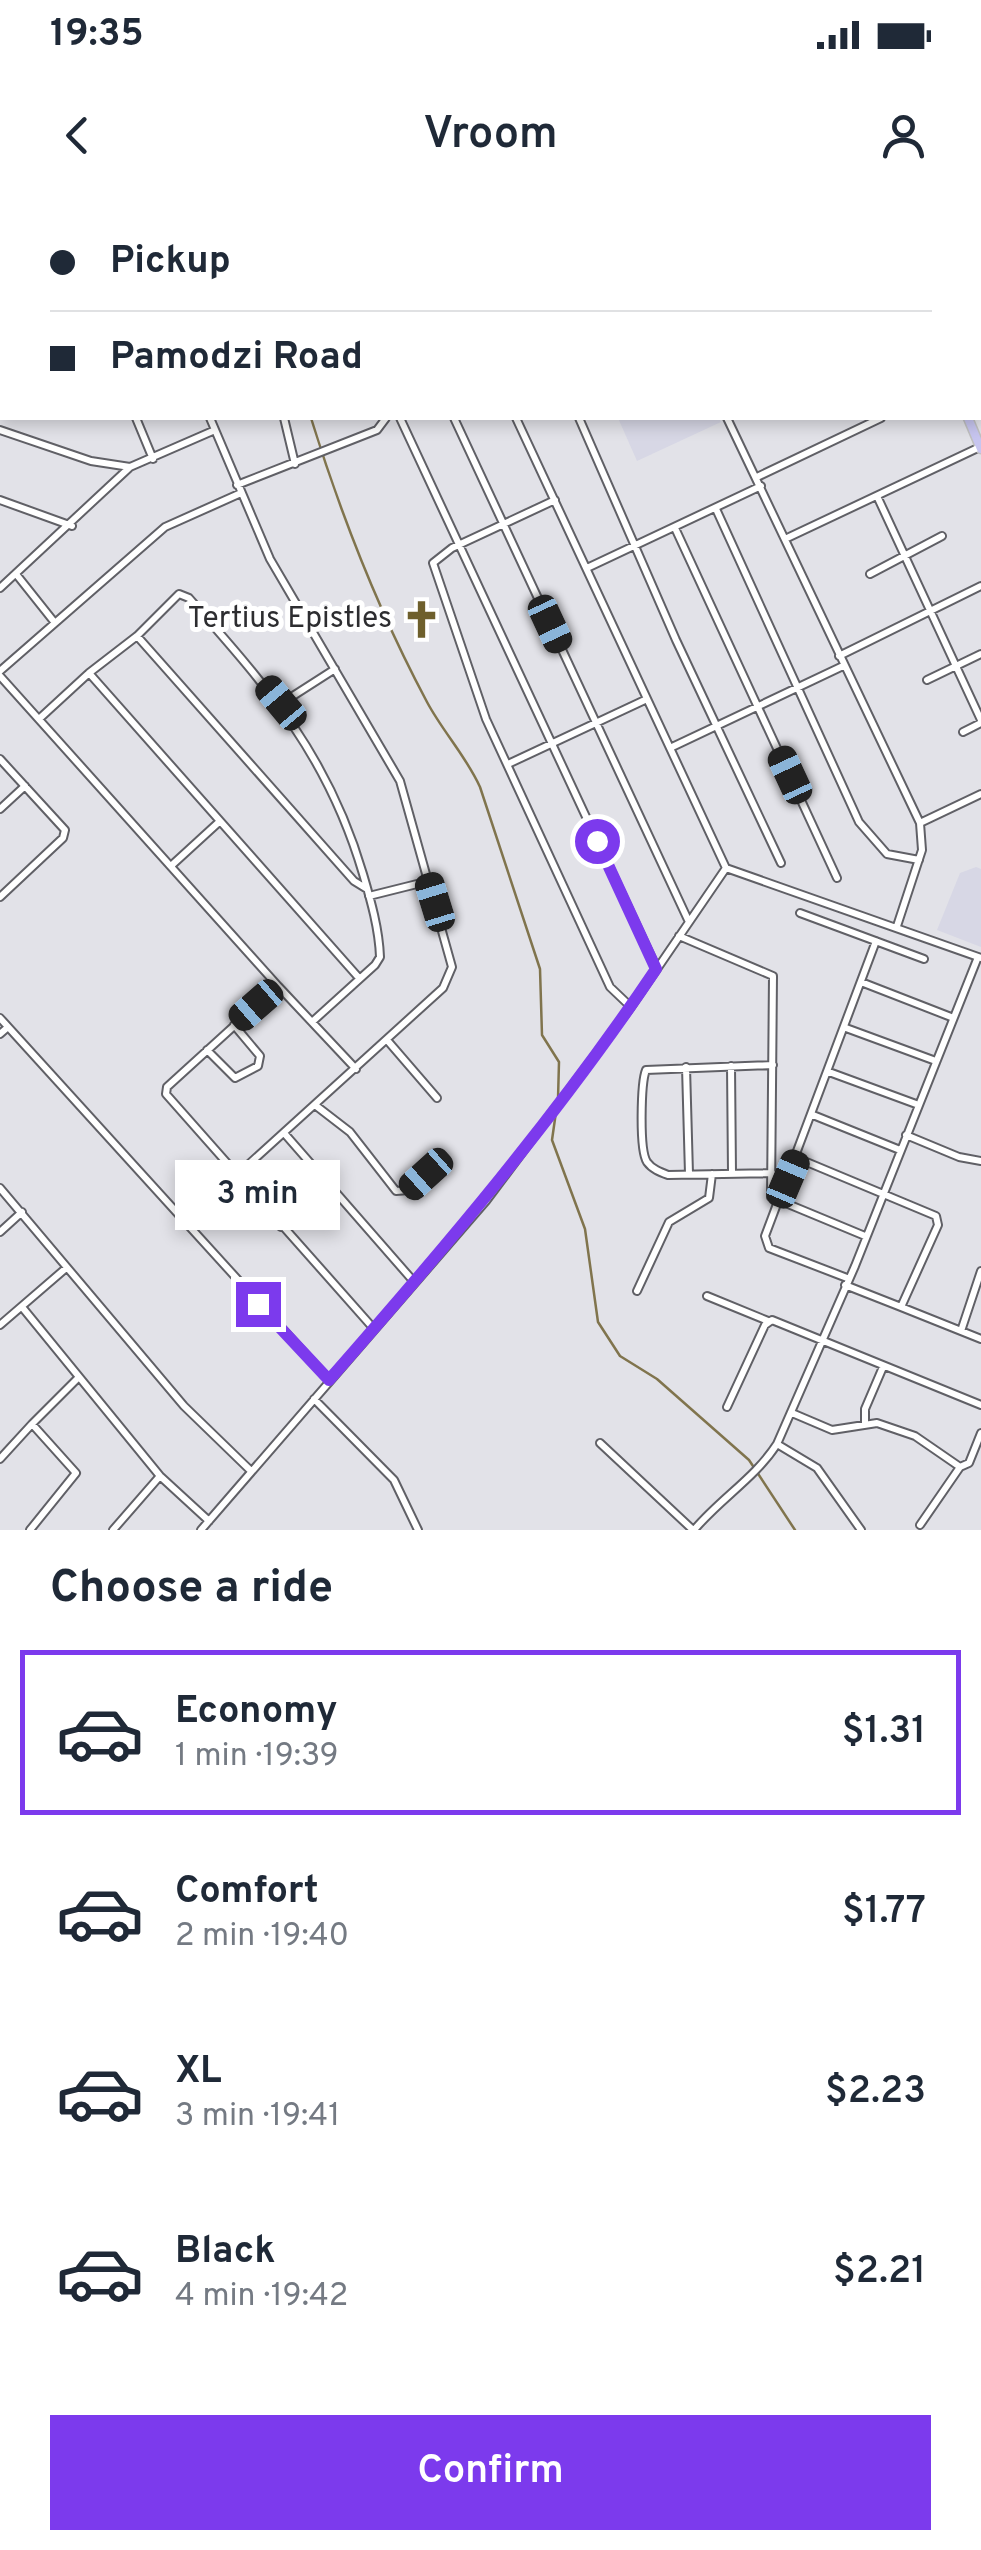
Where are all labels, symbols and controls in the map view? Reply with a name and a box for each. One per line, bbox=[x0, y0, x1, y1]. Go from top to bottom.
text: 19:35 bbox=[50, 11, 144, 60]
text: Vroom bbox=[423, 107, 558, 164]
icon: back bbox=[50, 108, 105, 163]
icon: person bbox=[876, 108, 931, 163]
text: Pickup bbox=[110, 238, 231, 287]
text: Pamodzi Road bbox=[110, 334, 363, 383]
car bbox=[524, 590, 576, 658]
church icon: Tertius Epistles bbox=[401, 598, 443, 640]
place label: Tertius Epistles bbox=[188, 601, 392, 638]
car bbox=[250, 670, 312, 736]
car bbox=[764, 741, 816, 809]
route start bbox=[575, 819, 620, 864]
car bbox=[412, 869, 458, 935]
car bbox=[224, 974, 288, 1036]
car bbox=[394, 1143, 458, 1205]
car bbox=[762, 1146, 814, 1212]
callout: 3 min bbox=[176, 1159, 340, 1229]
text: 3 min bbox=[216, 1175, 299, 1215]
route end bbox=[236, 1282, 281, 1327]
text: Choose a ride bbox=[50, 1561, 333, 1618]
icon: car bbox=[55, 1688, 145, 1778]
text: Economy bbox=[175, 1688, 337, 1737]
text: $1.31 bbox=[842, 1708, 926, 1757]
text: 1 min · 19:39 bbox=[175, 1737, 339, 1777]
icon: car bbox=[55, 1868, 145, 1958]
text: Comfort bbox=[175, 1868, 319, 1917]
text: $1.77 bbox=[842, 1888, 926, 1937]
text: 2 min · 19:40 bbox=[175, 1917, 349, 1957]
icon: car bbox=[55, 2048, 145, 2138]
text: XL bbox=[175, 2048, 222, 2097]
text: $2.23 bbox=[825, 2068, 926, 2117]
text: 3 min · 19:41 bbox=[175, 2097, 340, 2137]
icon: car bbox=[55, 2228, 145, 2318]
text: Black bbox=[175, 2228, 275, 2277]
text: $2.21 bbox=[833, 2248, 926, 2297]
text: 4 min · 19:42 bbox=[175, 2277, 348, 2317]
button: Confirm bbox=[50, 2415, 931, 2530]

